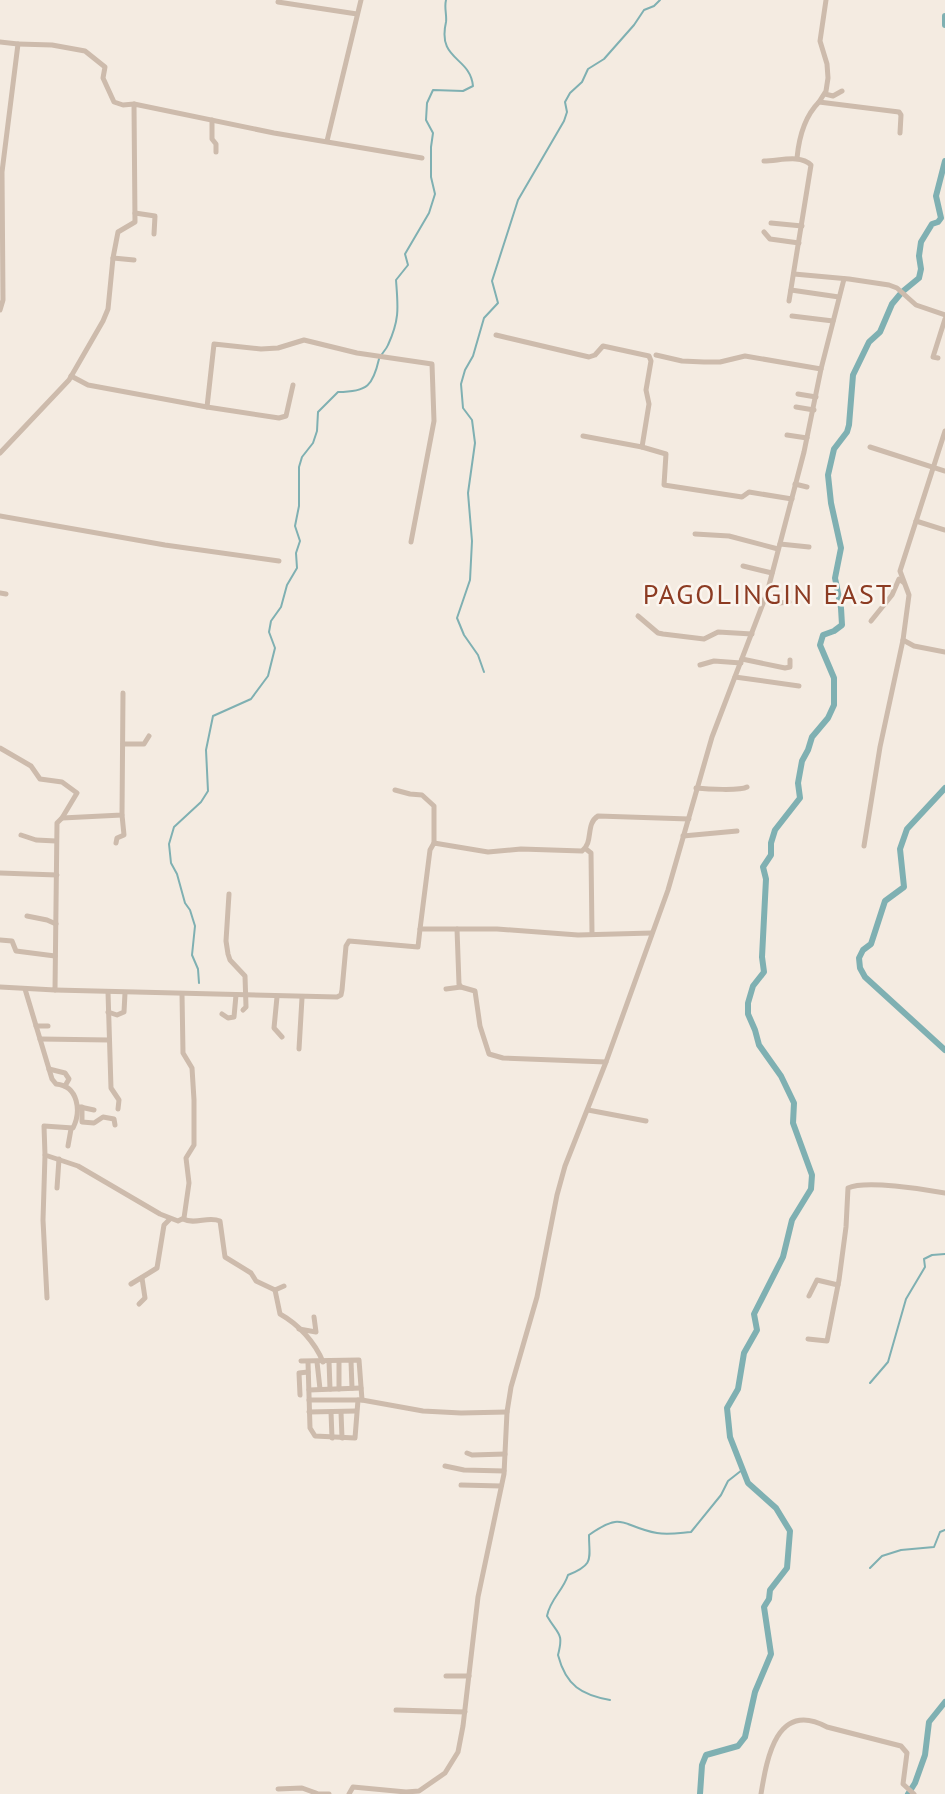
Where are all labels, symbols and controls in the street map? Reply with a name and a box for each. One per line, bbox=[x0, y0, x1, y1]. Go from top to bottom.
district label: PAGOLINGIN EAST bbox=[643, 575, 893, 612]

